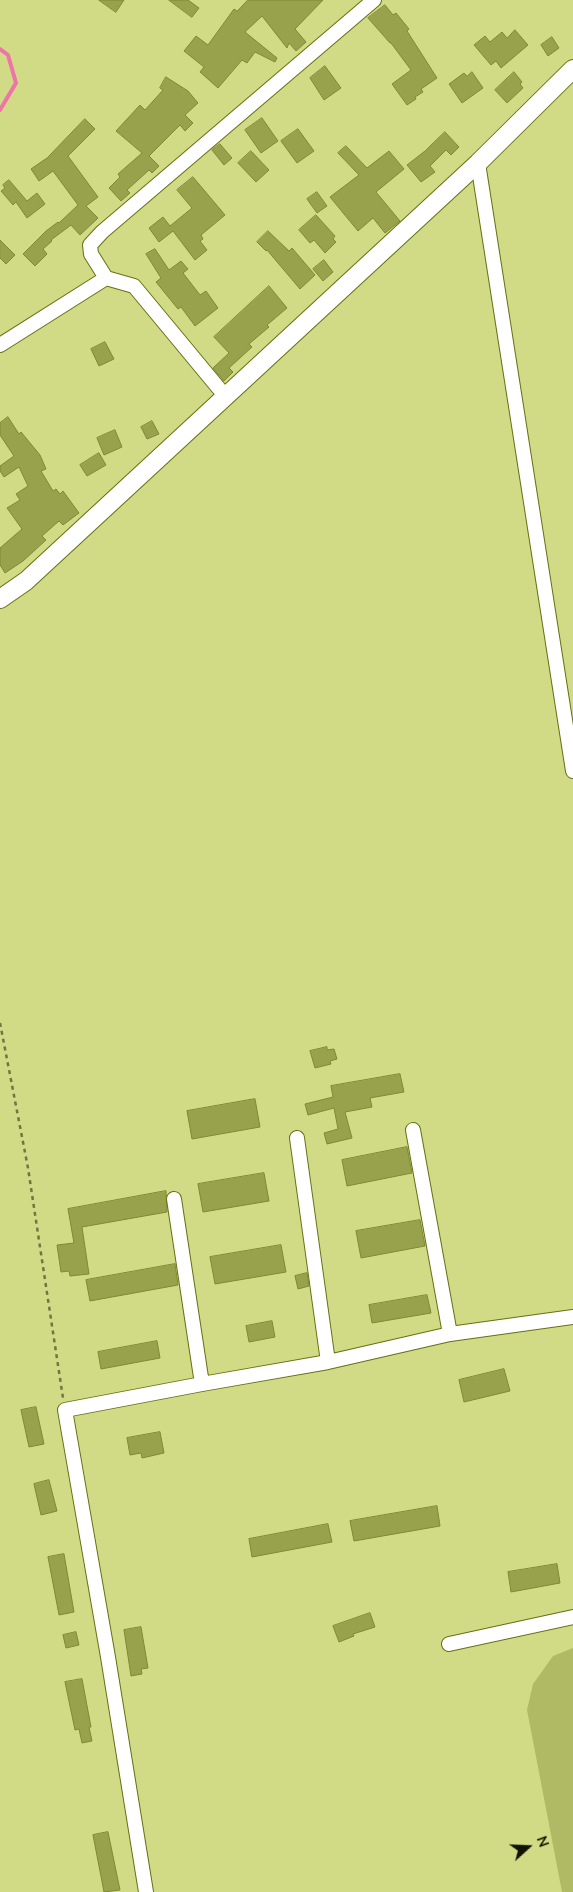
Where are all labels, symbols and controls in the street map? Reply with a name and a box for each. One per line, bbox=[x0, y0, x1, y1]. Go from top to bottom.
north arrow bbox=[503, 1822, 553, 1872]
text: N bbox=[532, 1834, 553, 1850]

